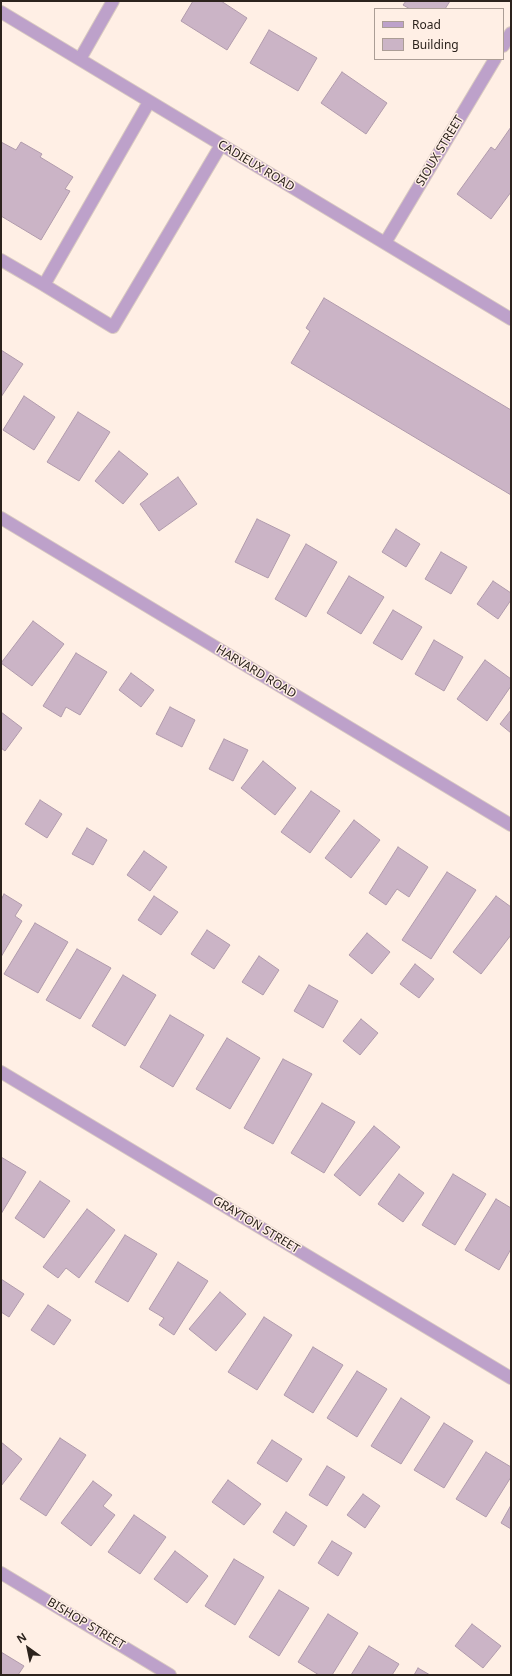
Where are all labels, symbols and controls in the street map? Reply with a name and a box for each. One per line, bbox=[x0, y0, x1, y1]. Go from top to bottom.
legend bbox=[374, 8, 504, 60]
text: Road bbox=[412, 16, 441, 33]
text: Building bbox=[412, 36, 459, 53]
street label: SIOUX STREET bbox=[413, 113, 467, 189]
street label: CADIEUX ROAD bbox=[215, 138, 297, 194]
street label: HARVARD ROAD bbox=[213, 642, 299, 702]
street label: GRAYTON STREET bbox=[210, 1193, 302, 1257]
street label: BISHOP STREET bbox=[45, 1595, 127, 1653]
north arrow bbox=[8, 1628, 48, 1668]
text: N bbox=[13, 1629, 29, 1646]

